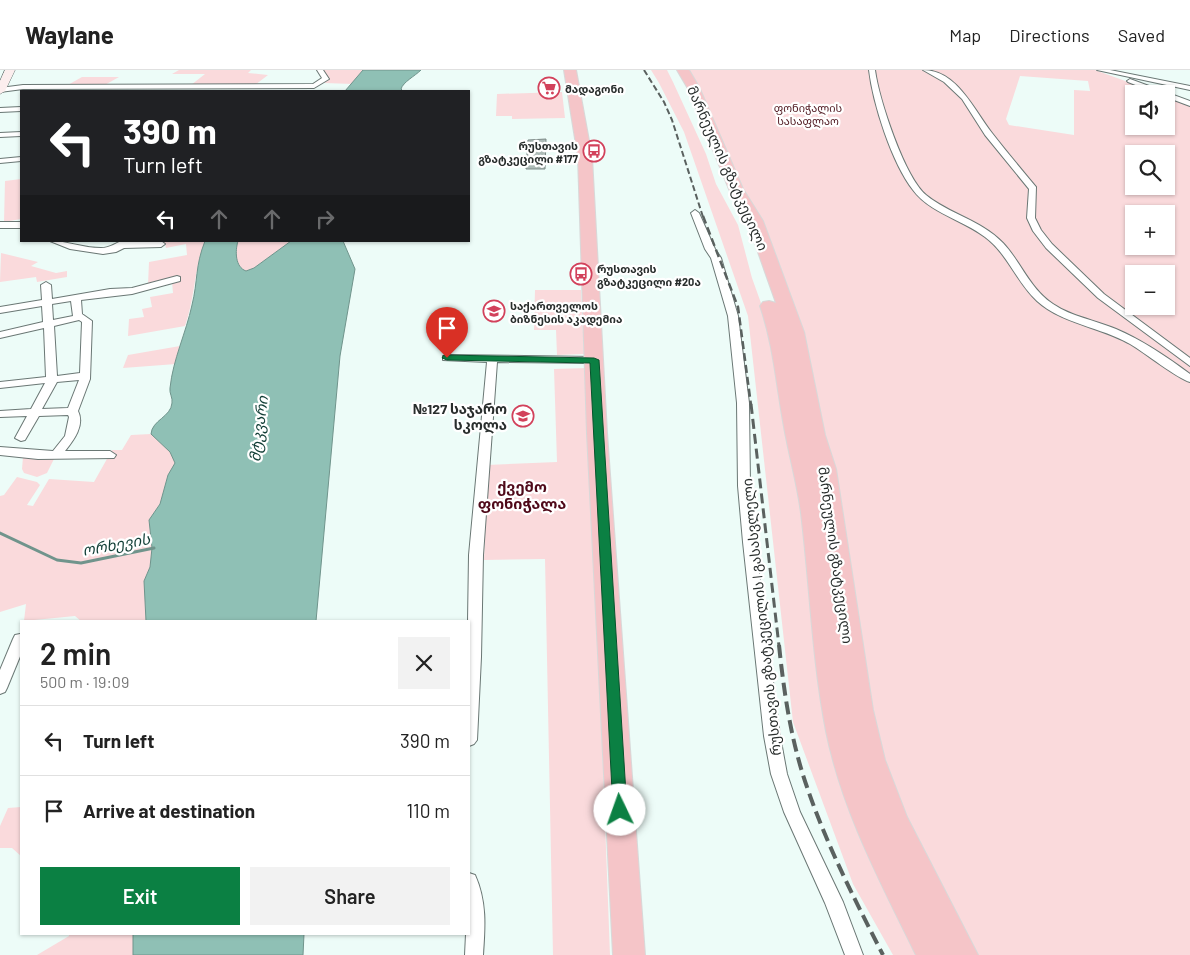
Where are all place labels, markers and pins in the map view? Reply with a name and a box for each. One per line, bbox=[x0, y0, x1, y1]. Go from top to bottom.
supermarket icon: მადაგონი bbox=[537, 76, 561, 100]
place label: მადაგონი bbox=[565, 82, 624, 96]
place label: რუსთავის გზატკეცილი #177 bbox=[478, 139, 579, 166]
bus stop icon: რუსთავის გზატკეცილი #177 bbox=[582, 139, 606, 163]
bus stop icon: რუსთავის გზატკეცილი #20ა bbox=[569, 262, 593, 286]
place label: რუსთავის გზატკეცილი #20ა bbox=[597, 262, 701, 289]
school or university icon: საქართველოს ბიზნესის აკადემია bbox=[482, 299, 506, 323]
place label: საქართველოს ბიზნესის აკადემია bbox=[510, 299, 622, 326]
pin bbox=[426, 307, 468, 358]
place label: №127 საჯარო სკოლა bbox=[412, 400, 507, 434]
school or university icon: №127 საჯარო სკოლა bbox=[511, 404, 535, 428]

